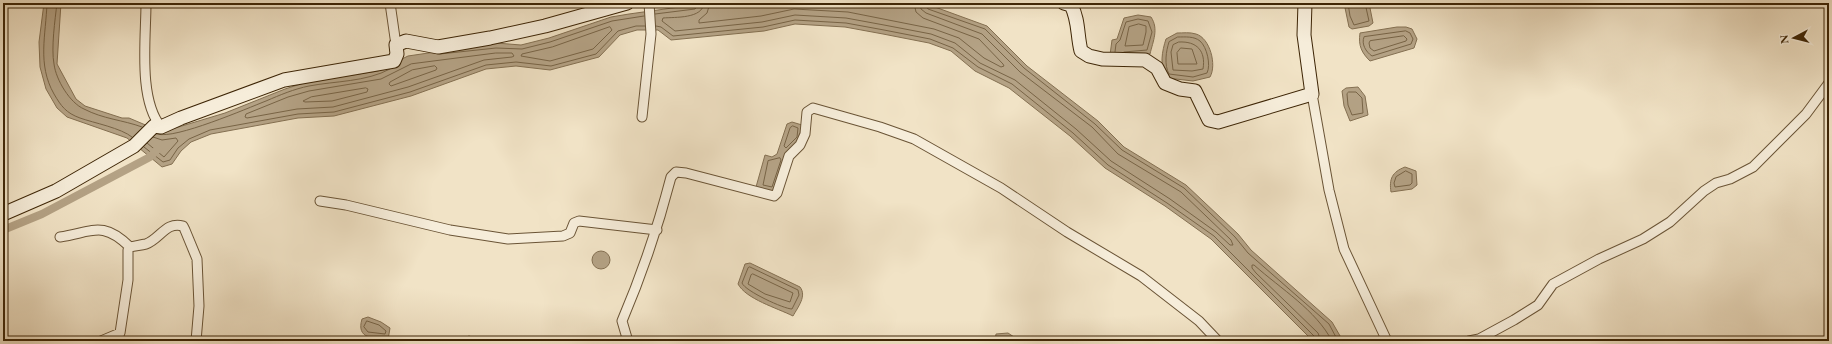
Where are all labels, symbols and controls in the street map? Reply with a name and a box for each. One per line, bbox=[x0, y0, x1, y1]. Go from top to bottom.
north arrow bbox=[1774, 18, 1814, 58]
text: N bbox=[1777, 34, 1792, 44]

